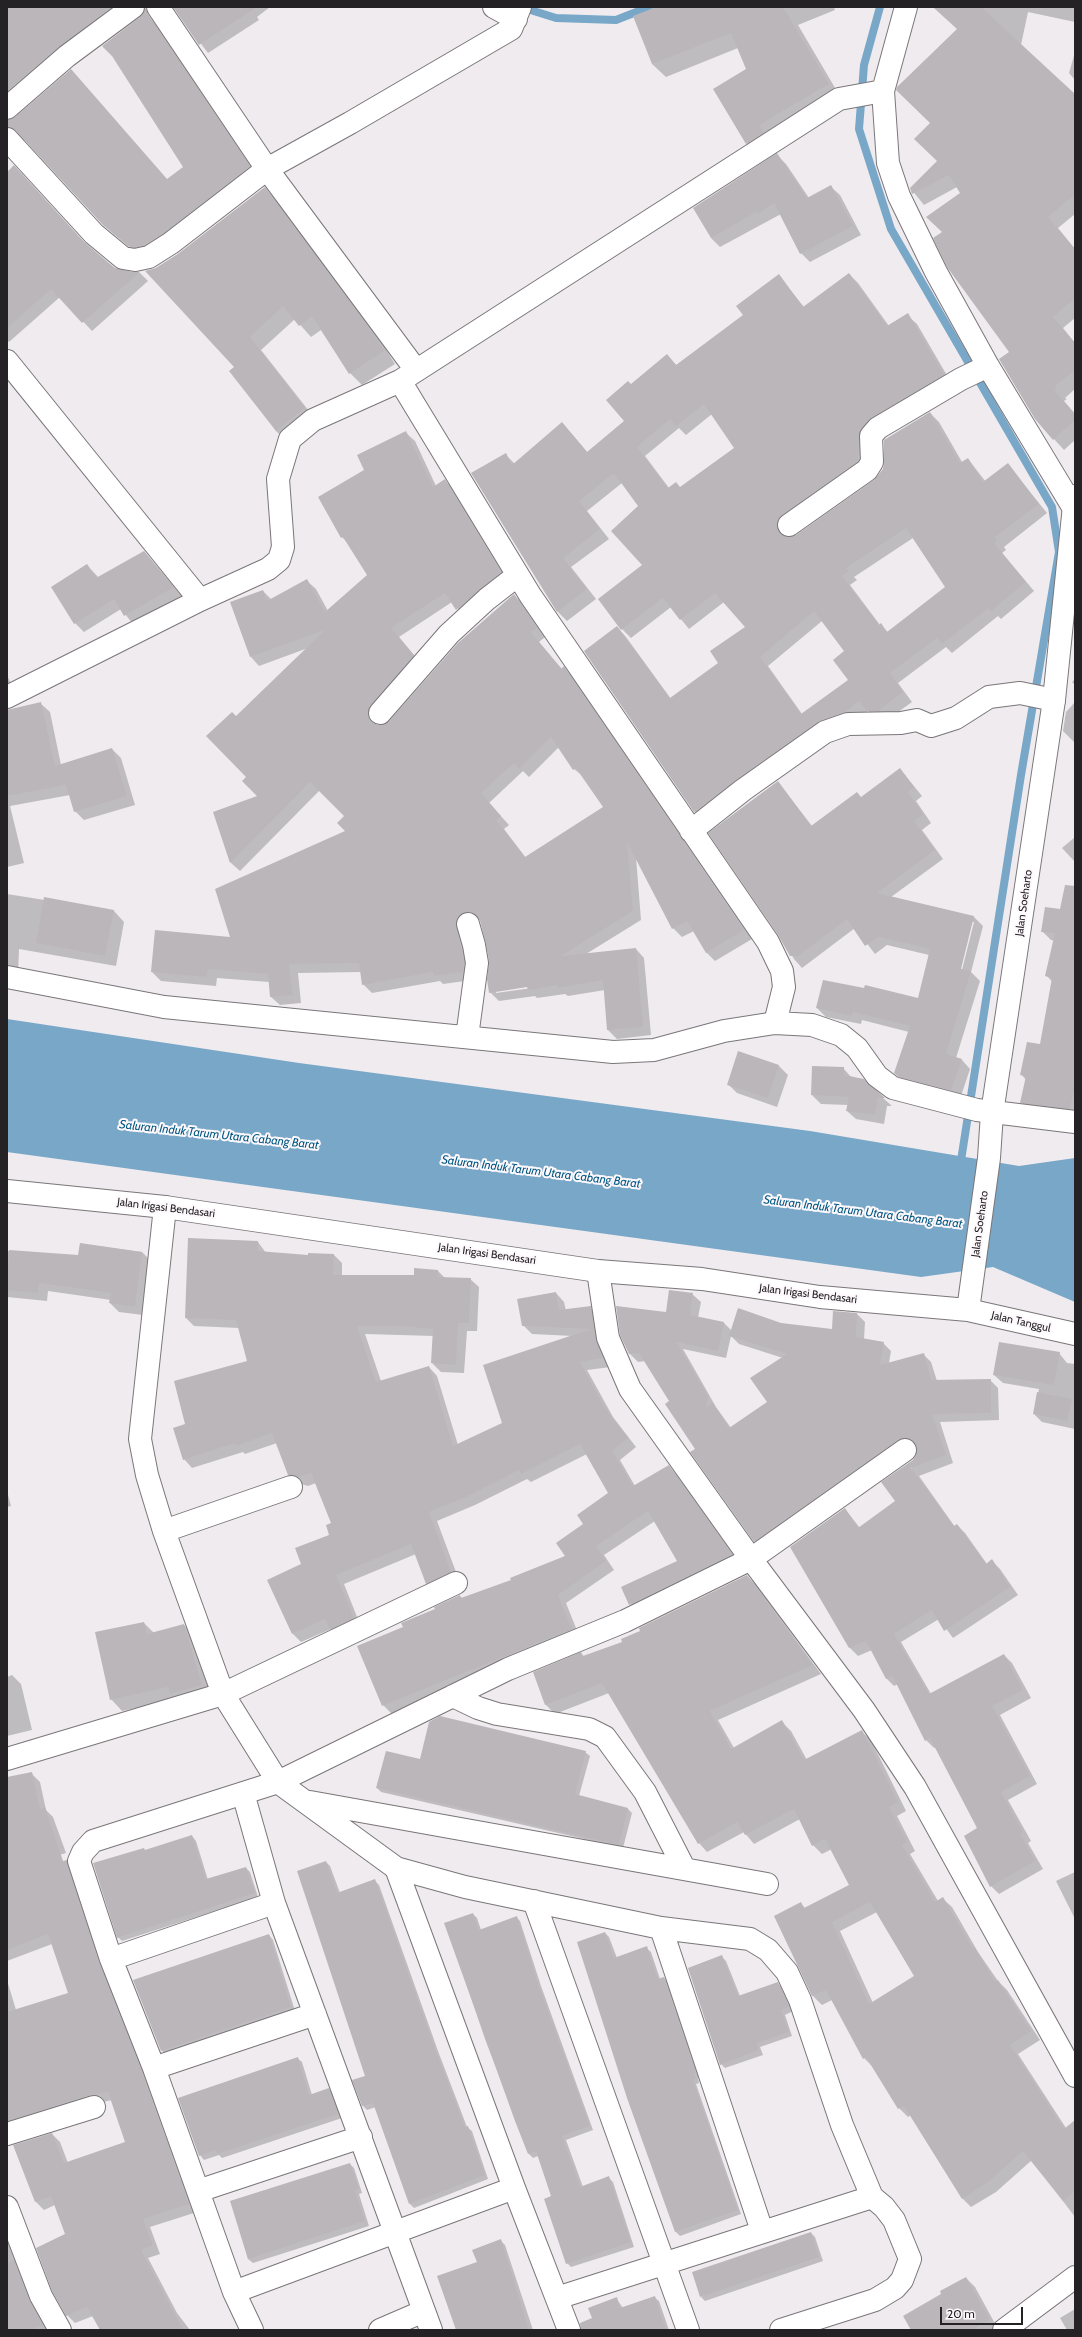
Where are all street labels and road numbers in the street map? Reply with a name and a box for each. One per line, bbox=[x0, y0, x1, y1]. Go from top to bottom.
street label: Jalan Soeharto bbox=[1013, 869, 1035, 937]
street label: Jalan Soeharto bbox=[969, 1190, 991, 1258]
street label: Jalan Irigasi Bendasari bbox=[116, 1195, 216, 1221]
street label: Jalan Irigasi Bendasari bbox=[437, 1241, 537, 1267]
street label: Jalan Irigasi Bendasari bbox=[758, 1281, 858, 1307]
street label: Jalan Tanggul bbox=[990, 1309, 1052, 1335]

